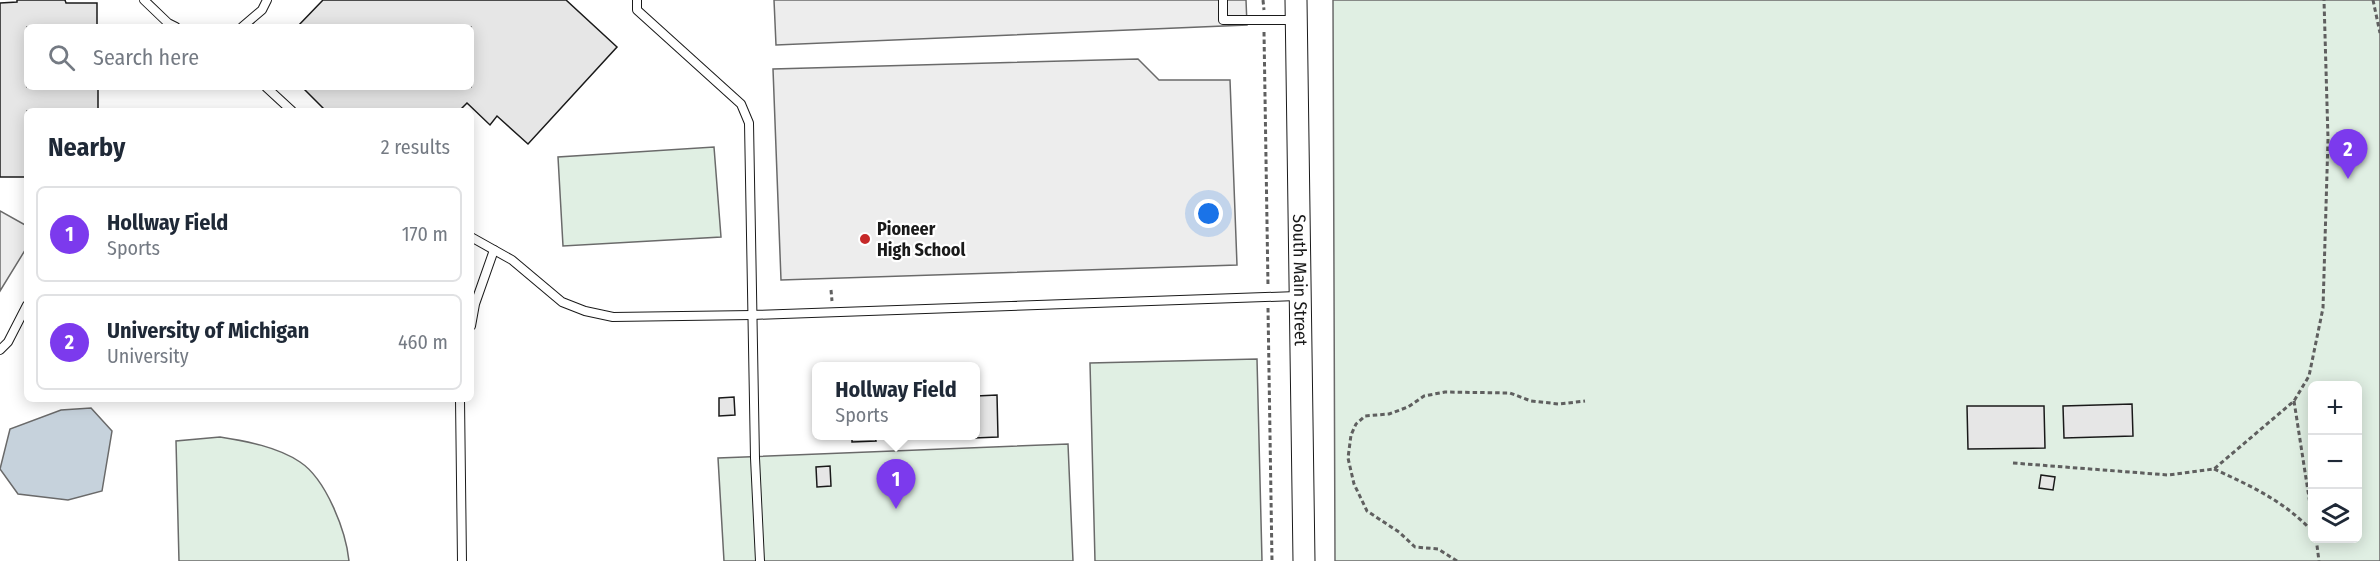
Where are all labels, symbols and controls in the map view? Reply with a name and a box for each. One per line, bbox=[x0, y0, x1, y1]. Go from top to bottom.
search box bbox=[24, 24, 474, 90]
icon: search bbox=[45, 41, 78, 74]
text: Search here bbox=[93, 44, 199, 71]
pin: 2 bbox=[2328, 130, 2368, 179]
text: Nearby bbox=[48, 132, 125, 163]
text: 2 results bbox=[381, 135, 450, 159]
your location bbox=[1194, 199, 1223, 228]
text: Hollway Field bbox=[107, 209, 228, 236]
street label: South Main Street bbox=[1288, 214, 1312, 346]
place label: Pioneer High School bbox=[877, 218, 965, 261]
text: 1 bbox=[65, 222, 74, 246]
text: 170 m bbox=[402, 222, 448, 246]
marker: Pioneer High School bbox=[858, 232, 872, 246]
text: Sports bbox=[107, 236, 160, 260]
text: University of Michigan bbox=[107, 317, 309, 344]
text: 2 bbox=[65, 330, 74, 354]
text: 460 m bbox=[398, 330, 448, 354]
text: University bbox=[107, 344, 189, 368]
popup bbox=[812, 362, 980, 440]
text: Hollway Field bbox=[835, 376, 957, 403]
map controls bbox=[2308, 381, 2362, 543]
button: + bbox=[2308, 381, 2362, 435]
text: Sports bbox=[835, 403, 888, 427]
button: − bbox=[2308, 435, 2362, 489]
pin: 1 bbox=[876, 460, 916, 509]
button: layers bbox=[2308, 489, 2362, 543]

